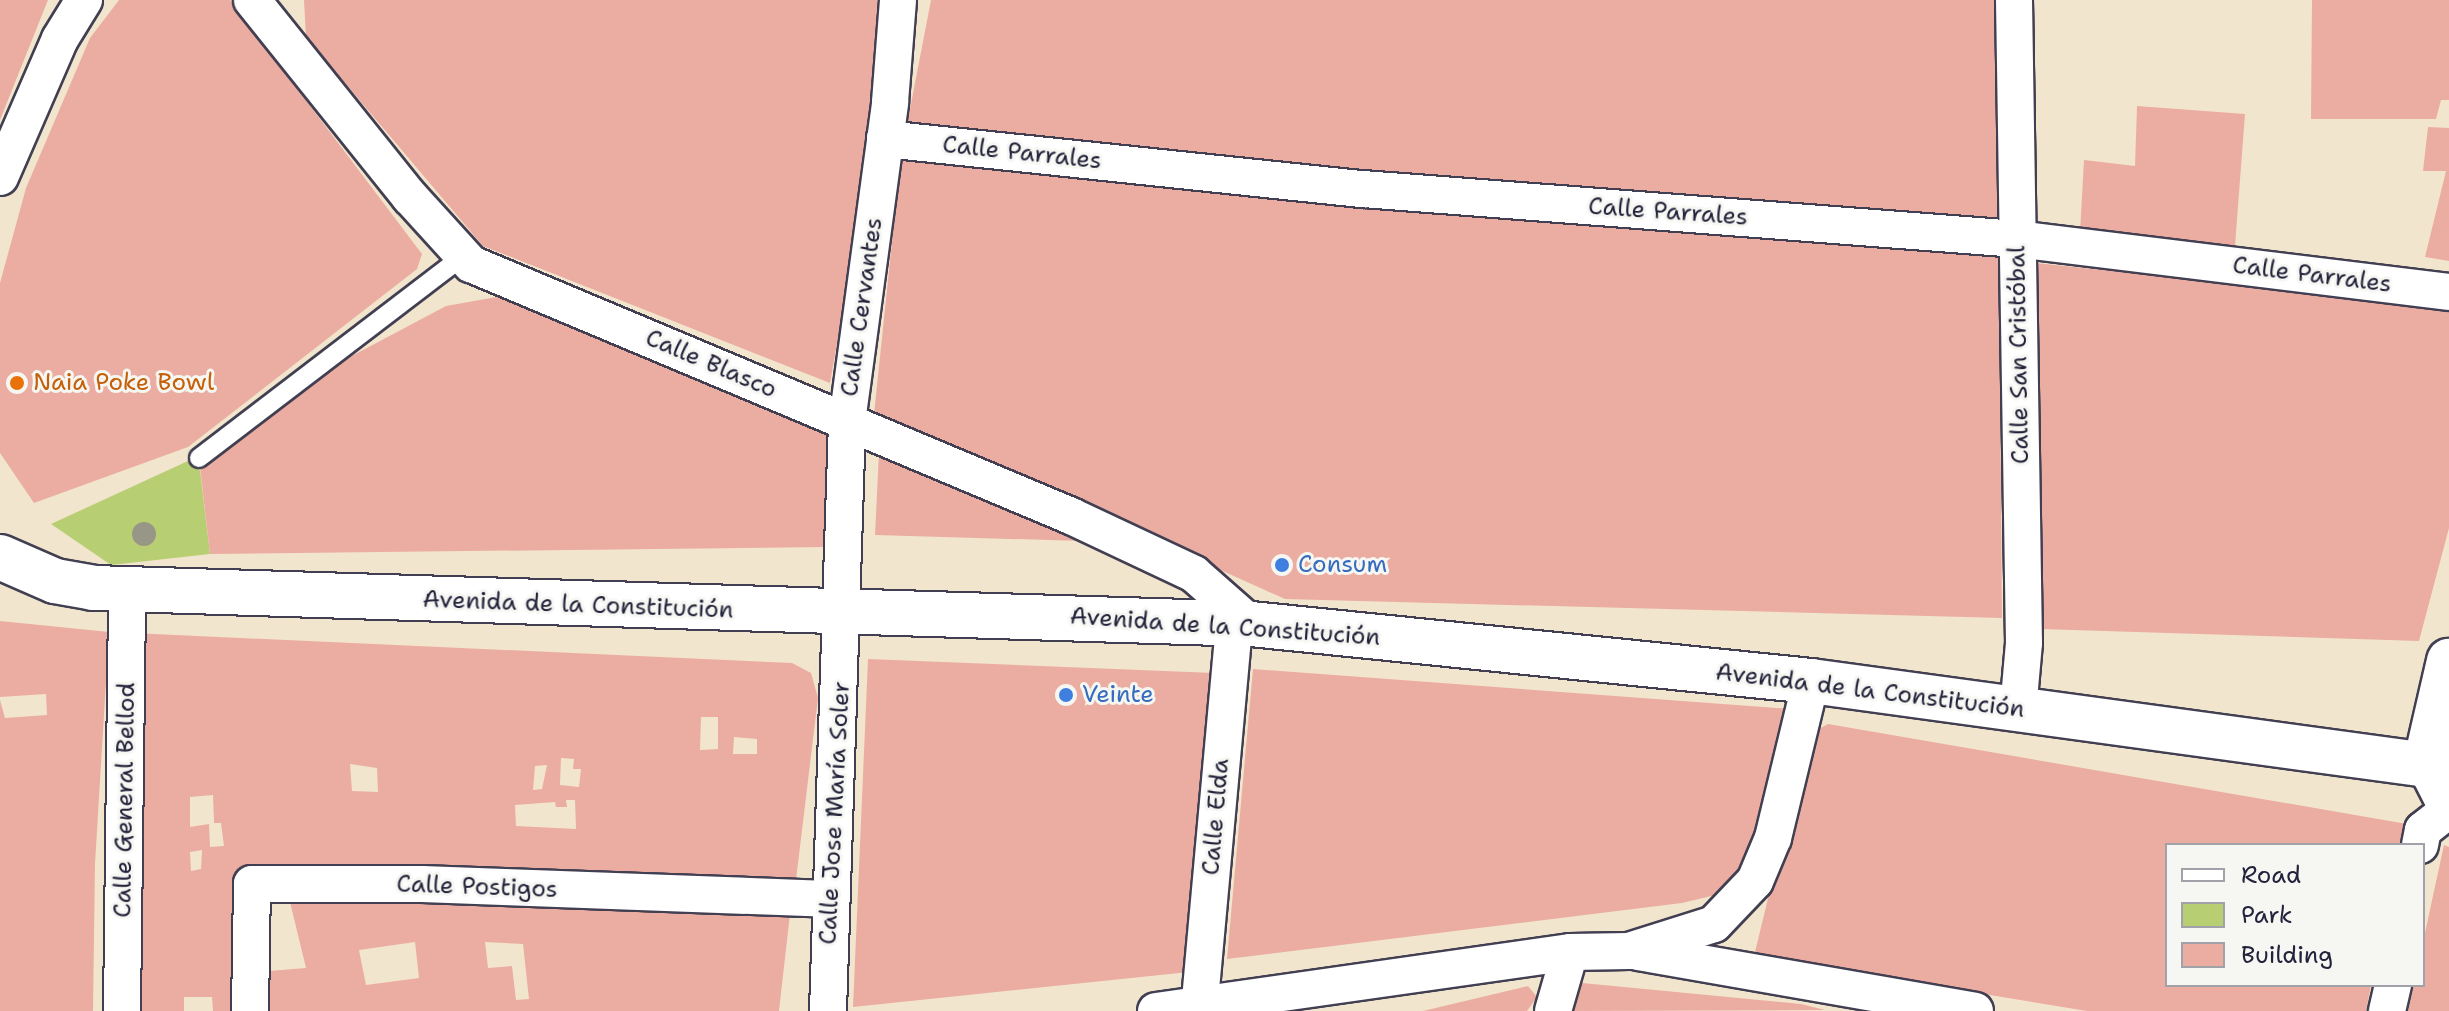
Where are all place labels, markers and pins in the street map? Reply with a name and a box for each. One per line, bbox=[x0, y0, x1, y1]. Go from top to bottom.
place label: Naia Poke Bowl bbox=[33, 369, 214, 397]
marker: Naia Poke Bowl bbox=[8, 374, 26, 392]
place label: Consum bbox=[1298, 551, 1387, 579]
marker: Consum bbox=[1273, 556, 1291, 574]
place label: Veinte bbox=[1082, 681, 1154, 709]
marker: Veinte bbox=[1057, 686, 1075, 704]

